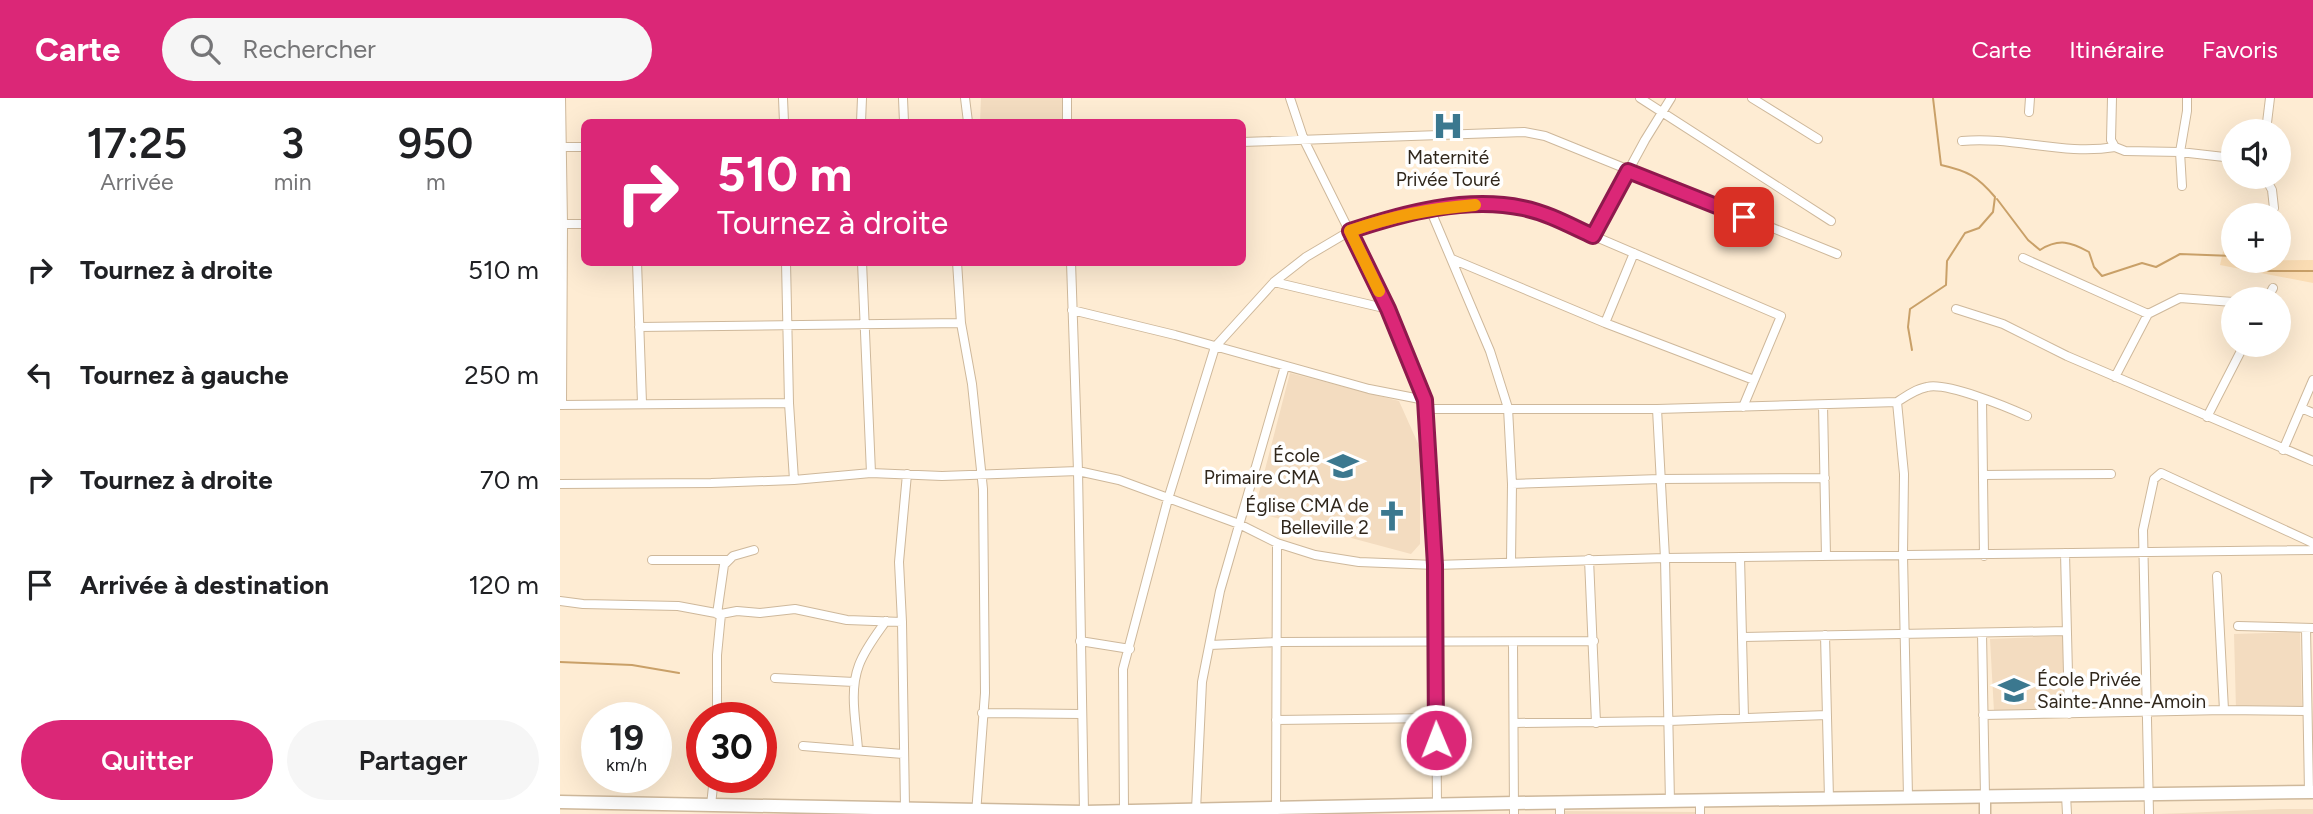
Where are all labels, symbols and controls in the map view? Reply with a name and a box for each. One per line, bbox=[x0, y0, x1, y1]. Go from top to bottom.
search box bbox=[162, 18, 652, 81]
text: Carte bbox=[35, 30, 120, 69]
icon: search bbox=[186, 30, 224, 68]
text: Rechercher bbox=[242, 33, 376, 65]
text: Carte bbox=[1971, 35, 2031, 64]
text: Itinéraire bbox=[2069, 35, 2164, 64]
text: Favoris bbox=[2202, 35, 2278, 64]
hospital icon: Maternité Privée Touré bbox=[1431, 109, 1465, 143]
text: 17:25 bbox=[87, 118, 187, 169]
text: 3 bbox=[281, 118, 304, 169]
text: 950 bbox=[398, 118, 473, 169]
map controls bbox=[2221, 119, 2291, 357]
button: sound bbox=[2221, 119, 2291, 189]
text: 510 m bbox=[717, 144, 852, 203]
place label: Maternité Privée Touré bbox=[1396, 146, 1500, 191]
icon: right bbox=[602, 147, 693, 238]
text: Arrivée bbox=[100, 168, 174, 196]
text: min bbox=[274, 168, 311, 196]
text: m bbox=[426, 168, 446, 196]
pin bbox=[1714, 187, 1774, 247]
icon: arrive bbox=[1725, 198, 1763, 236]
button: + bbox=[2221, 203, 2291, 273]
text: Tournez à droite bbox=[717, 204, 948, 242]
icon: right bbox=[21, 251, 59, 289]
text: Tournez à droite bbox=[80, 254, 273, 286]
text: 510 m bbox=[468, 254, 539, 286]
button: − bbox=[2221, 287, 2291, 357]
icon: left bbox=[21, 356, 59, 394]
text: Tournez à gauche bbox=[80, 359, 289, 391]
text: 250 m bbox=[464, 359, 539, 391]
place label: École Primaire CMA bbox=[1204, 444, 1320, 489]
school or university icon: École Primaire CMA bbox=[1326, 449, 1360, 483]
icon: right bbox=[21, 461, 59, 499]
text: Tournez à droite bbox=[80, 464, 273, 496]
text: 70 m bbox=[480, 464, 539, 496]
place label: Église CMA de Belleville 2 bbox=[1245, 494, 1369, 539]
church icon: Église CMA de Belleville 2 bbox=[1375, 499, 1409, 533]
icon: arrive bbox=[21, 566, 59, 604]
text: Arrivée à destination bbox=[80, 569, 329, 601]
text: 120 m bbox=[469, 569, 539, 601]
place label: École Privée Sainte-Anne-Amoin bbox=[2037, 668, 2206, 713]
school or university icon: École Privée Sainte-Anne-Amoin bbox=[1997, 673, 2031, 707]
speed limit sign: 30 bbox=[686, 702, 777, 793]
position arrow bbox=[1399, 703, 1473, 777]
text: 19 bbox=[609, 717, 644, 759]
button: Quitter bbox=[21, 720, 273, 800]
button: Partager bbox=[287, 720, 539, 800]
text: km/h bbox=[606, 754, 647, 776]

